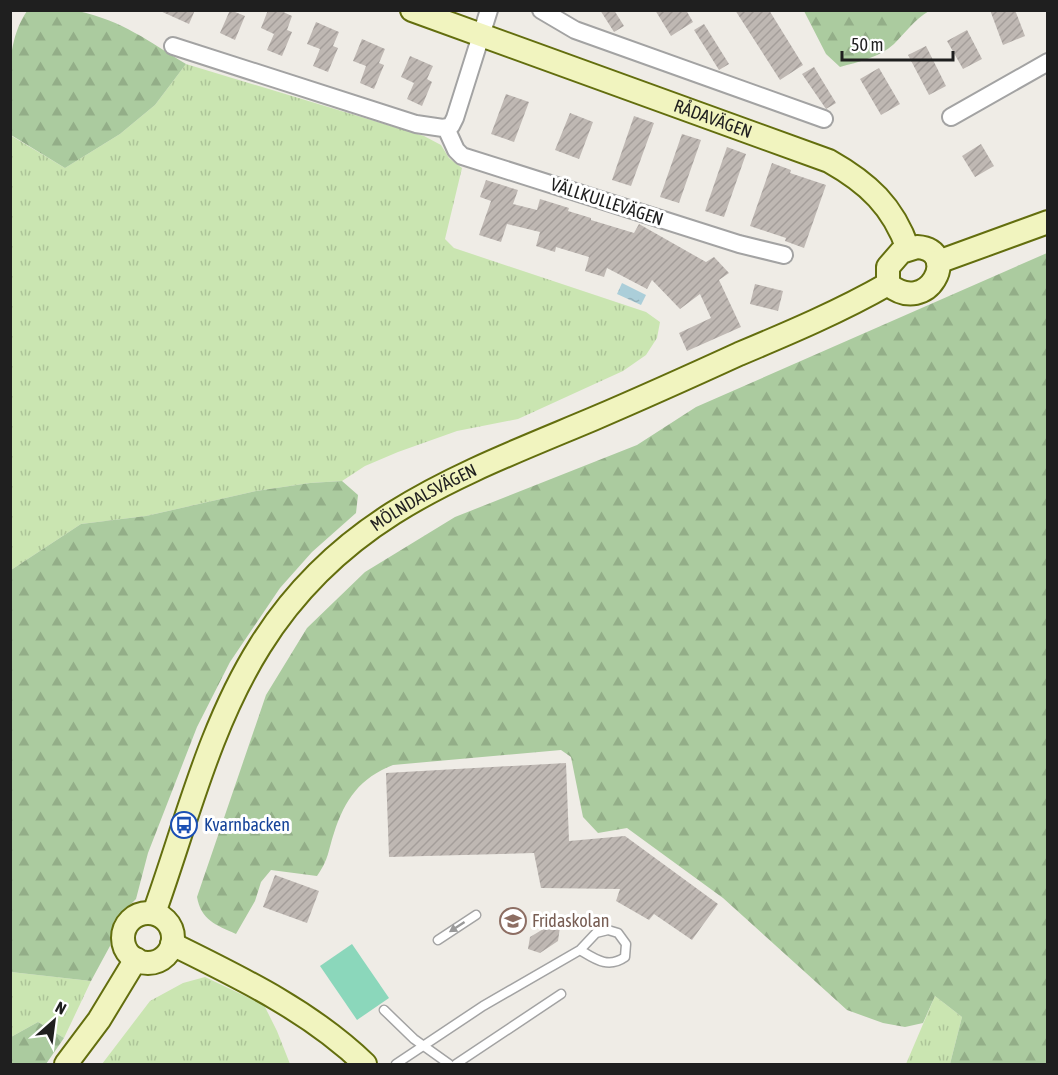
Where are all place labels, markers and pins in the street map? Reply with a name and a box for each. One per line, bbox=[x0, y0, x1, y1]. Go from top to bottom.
bus stop icon: Kvarnbacken bbox=[169, 810, 199, 840]
place label: Kvarnbacken bbox=[204, 814, 290, 835]
school or university icon: Fridaskolan bbox=[498, 906, 528, 936]
place label: Fridaskolan bbox=[532, 910, 610, 931]

